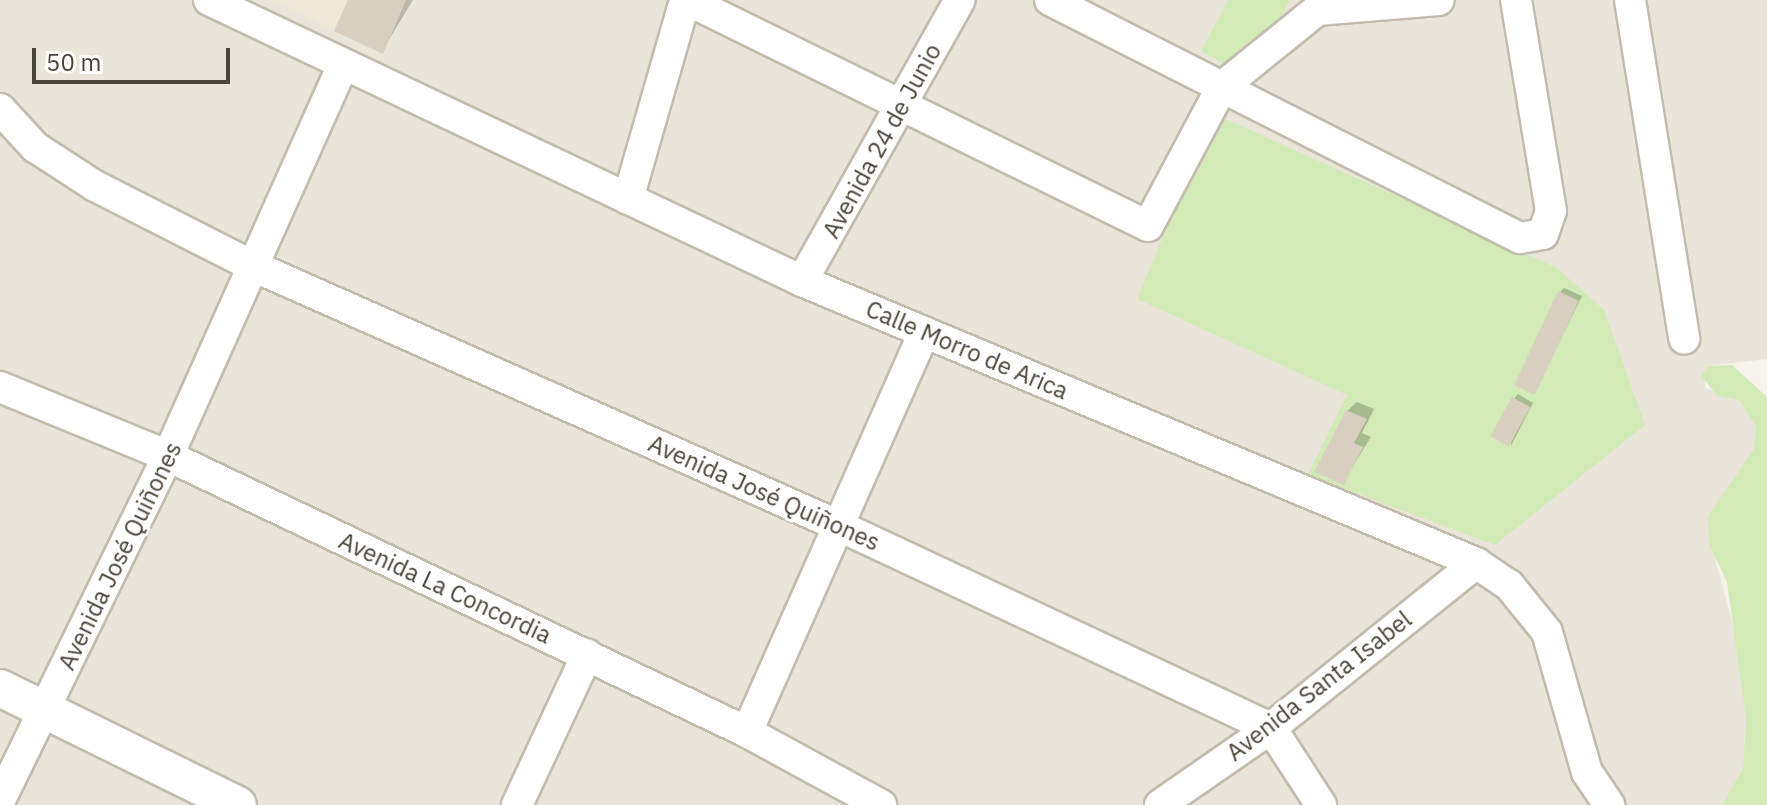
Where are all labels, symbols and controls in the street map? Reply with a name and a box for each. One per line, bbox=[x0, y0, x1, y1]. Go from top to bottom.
scale bar bbox=[36, 32, 234, 82]
street label: Avenida 24 de Junio bbox=[817, 39, 947, 243]
text: 50 m bbox=[46, 46, 101, 78]
street label: Calle Morro de Arica bbox=[862, 294, 1072, 406]
street label: Avenida José Quiñones bbox=[644, 429, 884, 557]
street label: Avenida José Quiñones bbox=[52, 437, 188, 675]
street label: Avenida La Concordia bbox=[334, 526, 556, 650]
street label: Avenida Santa Isabel bbox=[1221, 605, 1417, 767]

